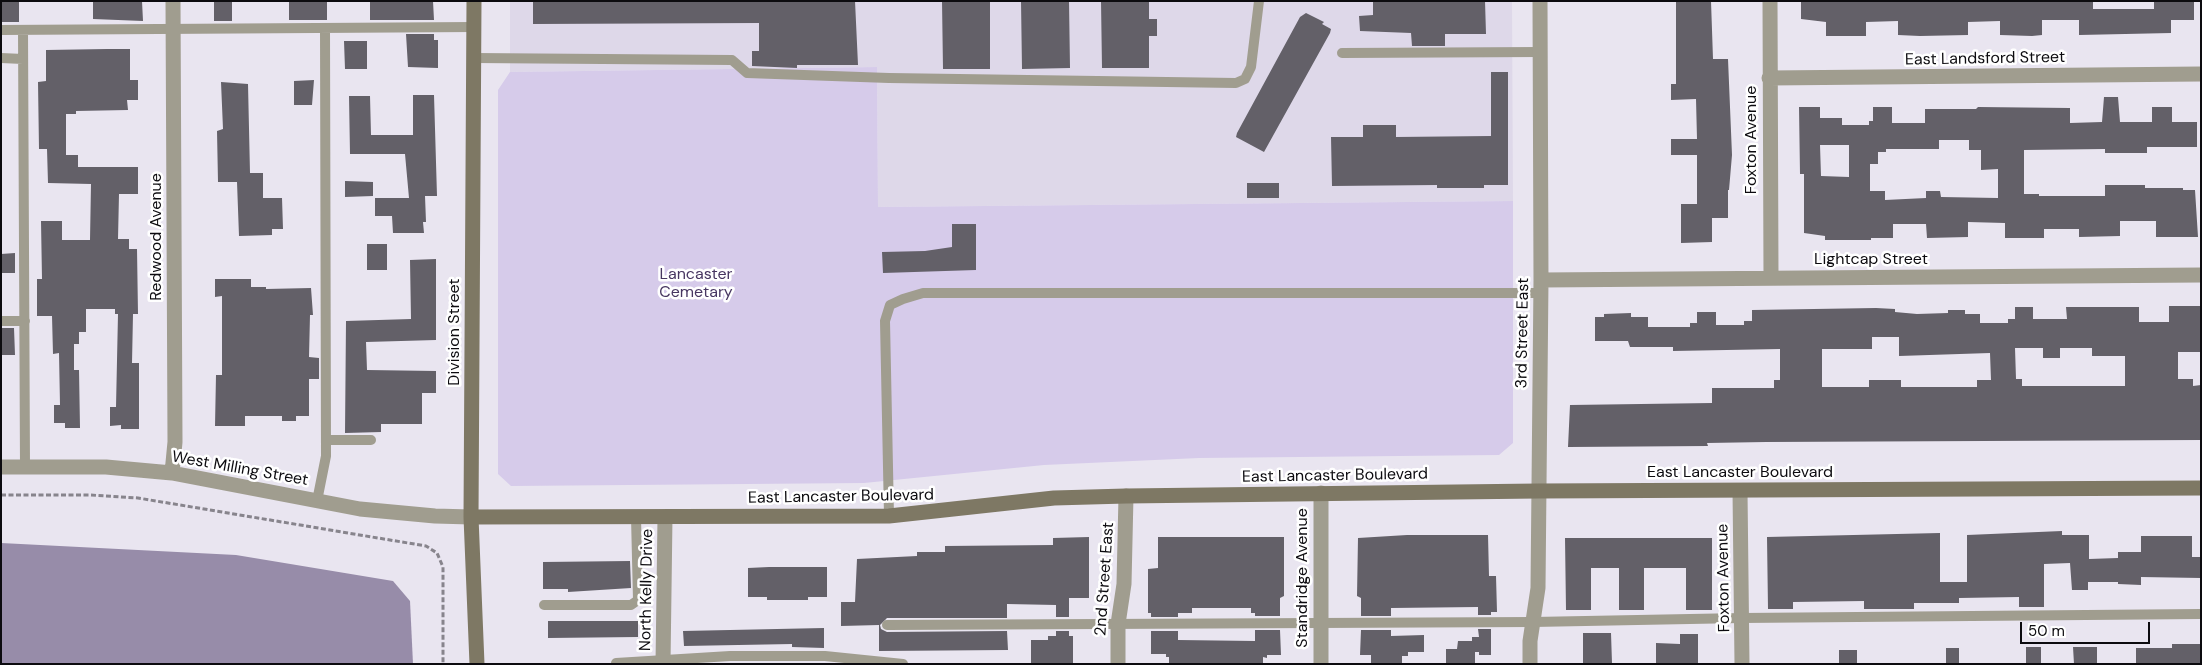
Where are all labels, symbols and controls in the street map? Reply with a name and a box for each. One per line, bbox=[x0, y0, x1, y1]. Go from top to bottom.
street label: East Landsford Street bbox=[1905, 48, 2065, 70]
street label: Foxton Avenue bbox=[1742, 86, 1762, 194]
street label: Redwood Avenue bbox=[147, 173, 167, 301]
street label: Lightcap Street bbox=[1814, 250, 1928, 270]
park label: Lancaster Cemetary bbox=[659, 265, 733, 303]
street label: Division Street bbox=[445, 278, 465, 386]
street label: 3rd Street East bbox=[1512, 278, 1534, 388]
street label: West Milling Street bbox=[170, 448, 310, 490]
street label: East Lancaster Boulevard bbox=[1647, 463, 1833, 483]
street label: East Lancaster Boulevard bbox=[1242, 465, 1428, 487]
street label: East Lancaster Boulevard bbox=[748, 486, 934, 508]
street label: Standridge Avenue bbox=[1293, 508, 1313, 648]
street label: 2nd Street East bbox=[1091, 521, 1119, 637]
street label: Foxton Avenue bbox=[1713, 524, 1735, 632]
street label: North Kelly Drive bbox=[636, 529, 658, 651]
scale bar bbox=[2022, 612, 2152, 644]
text: 50 m bbox=[2028, 621, 2065, 641]

